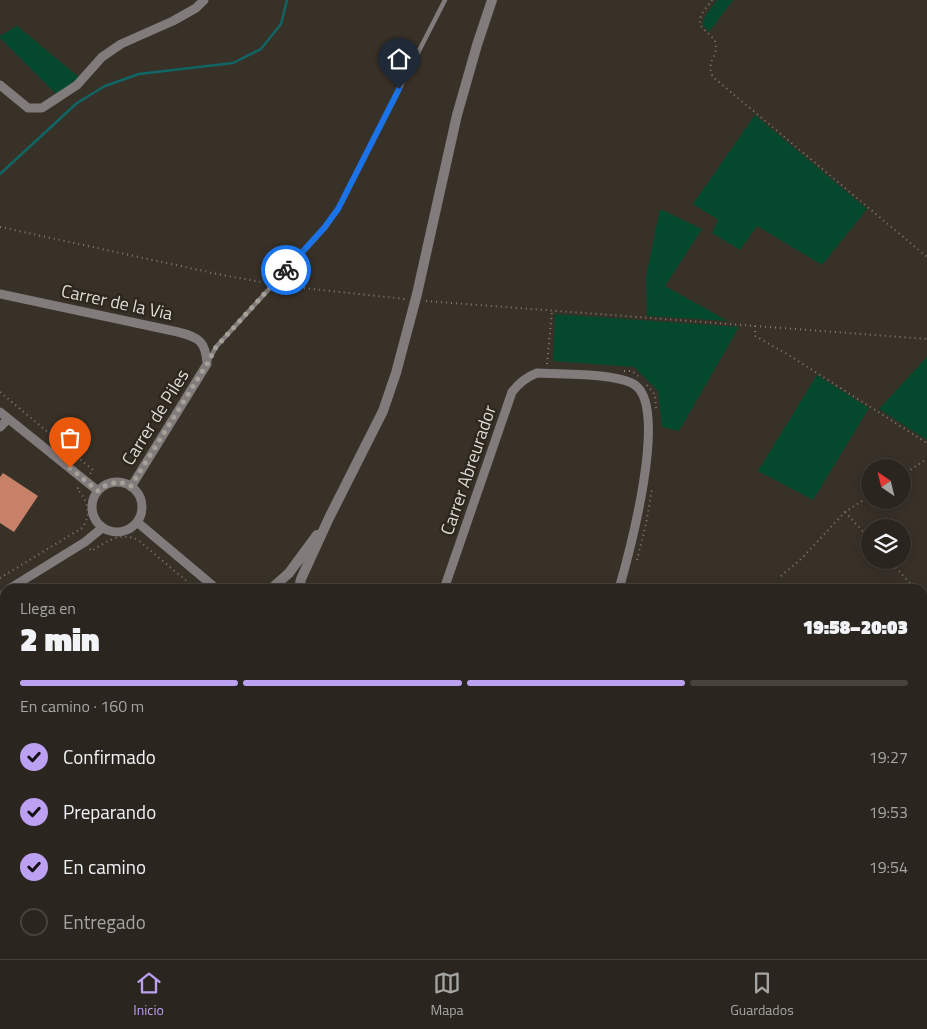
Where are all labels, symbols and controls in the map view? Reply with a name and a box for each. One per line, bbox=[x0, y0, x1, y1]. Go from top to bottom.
pin bbox=[378, 38, 420, 89]
icon: home bbox=[385, 45, 413, 73]
courier bbox=[261, 245, 311, 295]
icon: bike bbox=[272, 256, 300, 284]
street label: Carrer de la Via bbox=[59, 277, 175, 327]
street label: Carrer de Piles bbox=[115, 364, 195, 470]
street label: Carrer Abreurador bbox=[433, 401, 503, 539]
pin bbox=[49, 417, 91, 468]
icon: bag bbox=[56, 424, 84, 452]
north arrow bbox=[861, 459, 911, 509]
map controls bbox=[861, 459, 911, 569]
button: layers bbox=[861, 519, 911, 569]
text: Llega en bbox=[20, 596, 76, 620]
text: 19:58–20:03 bbox=[803, 612, 908, 641]
text: 2 min bbox=[20, 615, 100, 663]
text: En camino · 160 m bbox=[20, 694, 144, 718]
text: Confirmado bbox=[63, 742, 156, 771]
icon: check bbox=[20, 743, 48, 771]
text: 19:27 bbox=[869, 745, 908, 769]
text: Preparando bbox=[63, 797, 156, 826]
icon: check bbox=[20, 798, 48, 826]
text: 19:53 bbox=[869, 800, 908, 824]
text: En camino bbox=[63, 852, 146, 881]
icon: check bbox=[20, 853, 48, 881]
text: 19:54 bbox=[869, 855, 908, 879]
text: Entregado bbox=[63, 907, 146, 936]
tab: Inicio bbox=[133, 969, 164, 1020]
tab: Mapa bbox=[430, 969, 464, 1020]
tab: Guardados bbox=[730, 969, 794, 1020]

